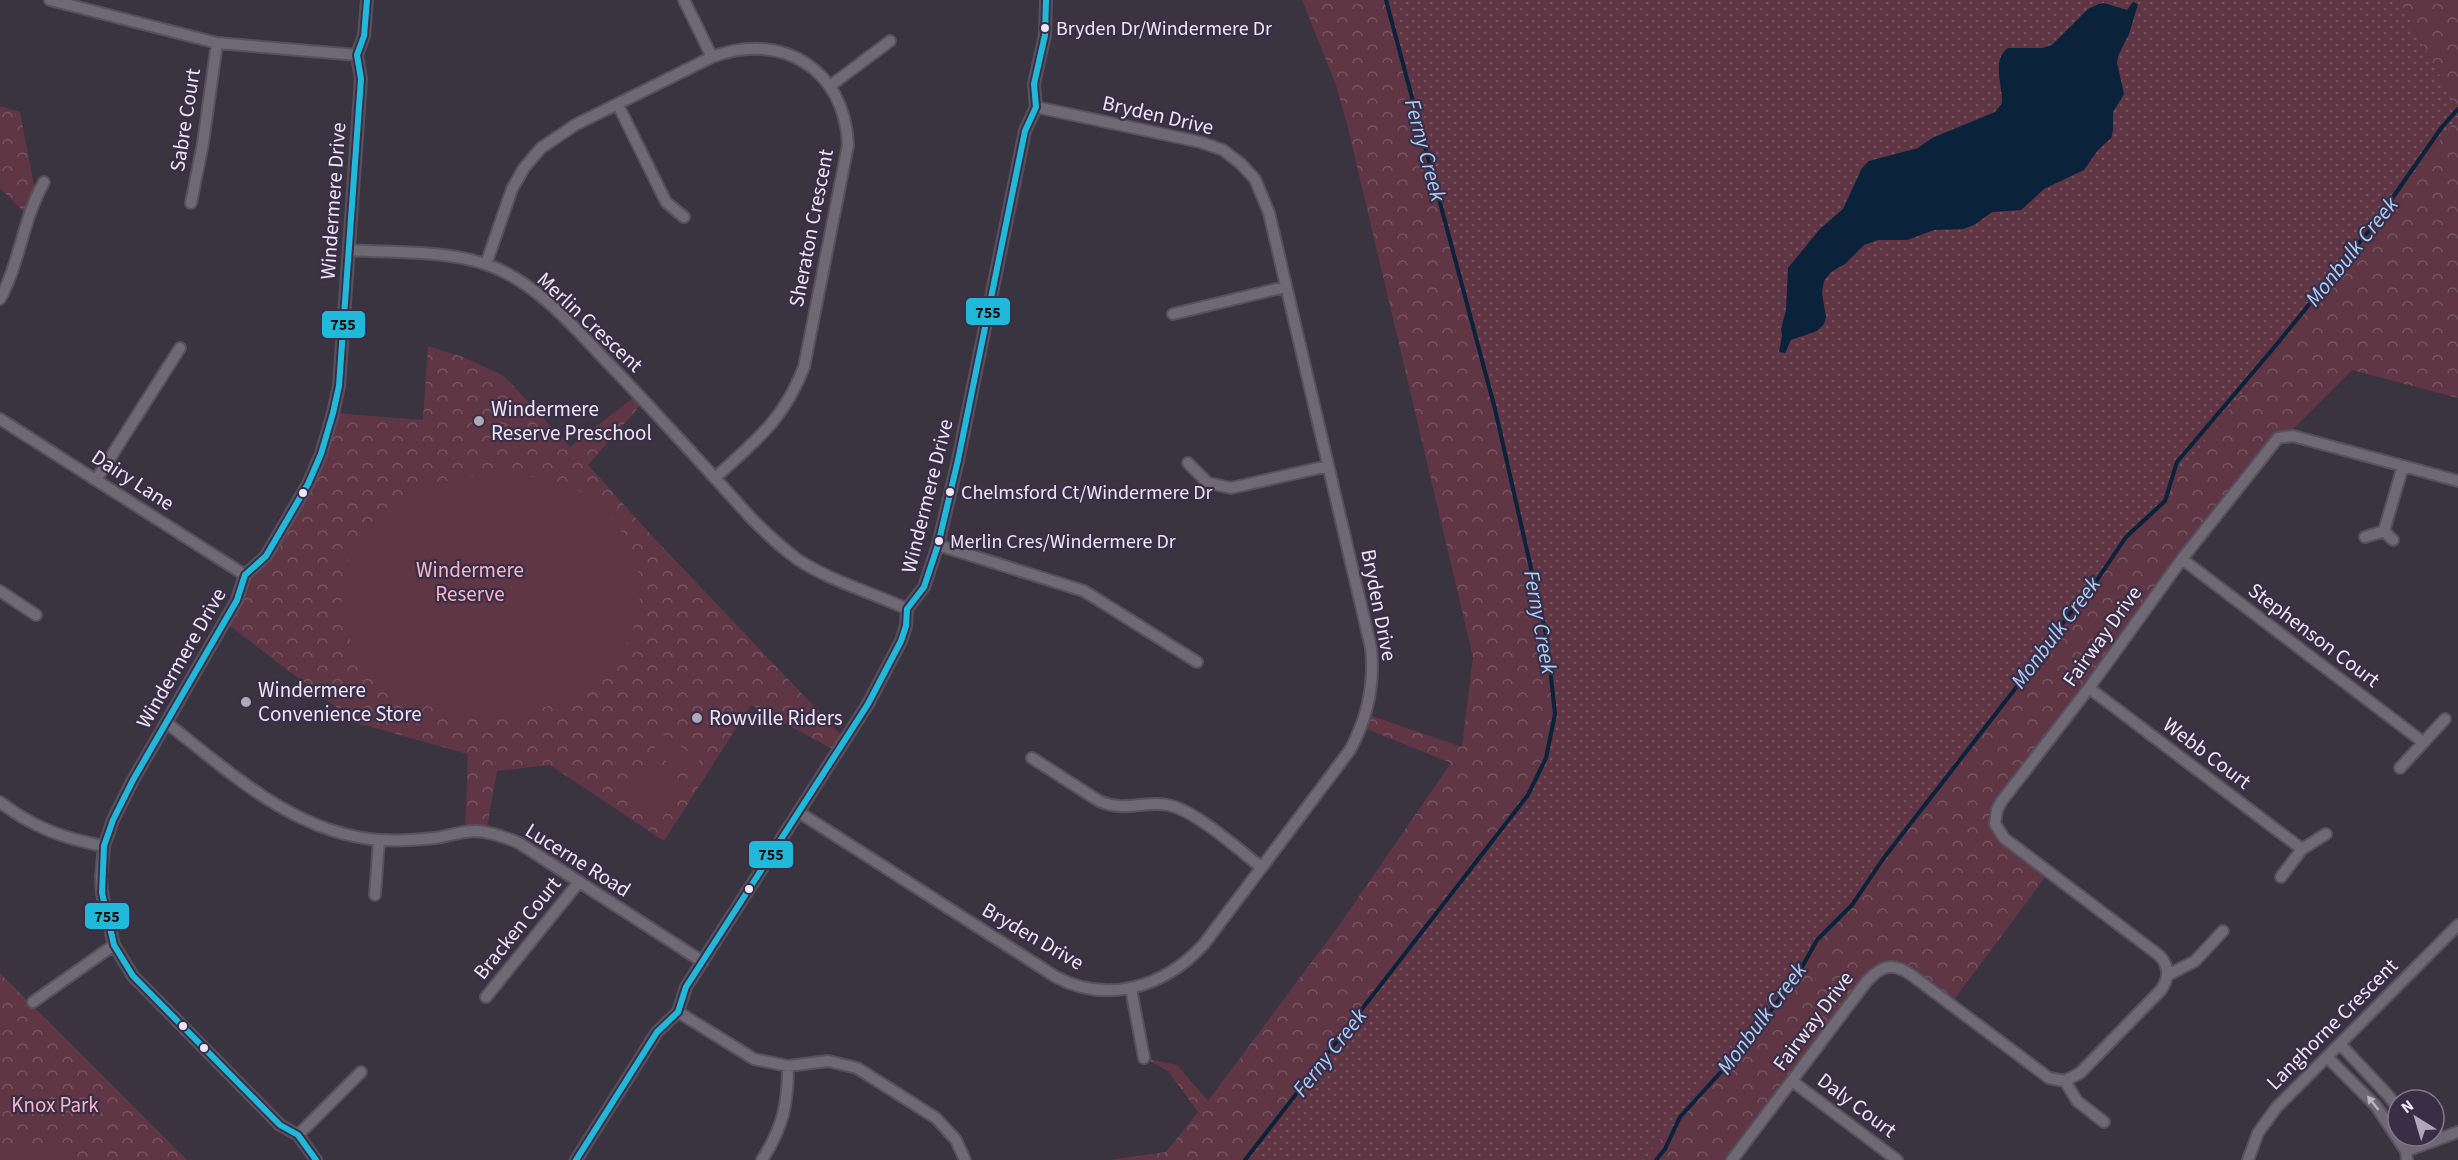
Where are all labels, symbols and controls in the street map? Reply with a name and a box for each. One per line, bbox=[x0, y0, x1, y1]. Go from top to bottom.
place label: Bryden Dr/Windermere Dr bbox=[1056, 15, 1272, 43]
marker: Bryden Dr/Windermere Dr bbox=[1039, 22, 1051, 34]
street label: Sabre Court bbox=[162, 66, 208, 174]
street label: Bryden Drive bbox=[1099, 88, 1217, 142]
water label: Ferny Creek bbox=[1396, 95, 1454, 206]
street label: Windermere Drive bbox=[313, 121, 353, 281]
street label: Sheraton Crescent bbox=[781, 146, 841, 310]
water label: Monbulk Creek bbox=[2298, 189, 2406, 313]
street label: Merlin Crescent bbox=[530, 265, 650, 379]
line badge: 755 bbox=[965, 297, 1011, 326]
text: 755 bbox=[975, 302, 1001, 324]
line badge: 755 bbox=[321, 310, 366, 339]
text: 755 bbox=[330, 314, 356, 336]
place label: Windermere Reserve Preschool bbox=[491, 394, 652, 448]
marker: Windermere Reserve Preschool bbox=[472, 414, 486, 428]
street label: Windermere Drive bbox=[893, 416, 961, 576]
street label: Dairy Lane bbox=[86, 442, 180, 518]
place label: Chelmsford Ct/Windermere Dr bbox=[961, 479, 1212, 507]
marker: Chelmsford Ct/Windermere Dr bbox=[944, 486, 956, 498]
unlabelled marker bbox=[297, 487, 309, 499]
place label: Merlin Cres/Windermere Dr bbox=[950, 528, 1176, 556]
marker: Merlin Cres/Windermere Dr bbox=[933, 535, 945, 547]
street label: Bryden Drive bbox=[1353, 547, 1405, 663]
park label: Windermere Reserve bbox=[416, 555, 524, 609]
water label: Ferny Creek bbox=[1515, 568, 1565, 677]
water label: Monbulk Creek bbox=[2003, 569, 2109, 695]
street label: Stephenson Court bbox=[2242, 575, 2386, 695]
street label: Fairway Drive bbox=[2055, 579, 2149, 693]
street label: Windermere Drive bbox=[129, 582, 233, 734]
place label: Windermere Convenience Store bbox=[258, 675, 422, 729]
marker: Windermere Convenience Store bbox=[239, 695, 253, 709]
place label: Rowville Riders bbox=[709, 703, 843, 733]
street label: Webb Court bbox=[2157, 710, 2257, 796]
marker: Rowville Riders bbox=[690, 711, 704, 725]
street label: Lucerne Road bbox=[519, 816, 637, 904]
line badge: 755 bbox=[748, 840, 794, 869]
text: 755 bbox=[758, 844, 784, 866]
street label: Bracken Court bbox=[466, 870, 568, 986]
unlabelled marker bbox=[743, 883, 755, 895]
street label: Bryden Drive bbox=[976, 895, 1090, 977]
line badge: 755 bbox=[84, 902, 130, 930]
text: 755 bbox=[94, 906, 120, 928]
street label: Langhorne Crescent bbox=[2259, 951, 2405, 1097]
water label: Monbulk Creek bbox=[1709, 955, 1815, 1081]
street label: Fairway Drive bbox=[1765, 965, 1861, 1077]
water label: Ferny Creek bbox=[1285, 1001, 1375, 1104]
unlabelled marker bbox=[177, 1020, 189, 1032]
unlabelled marker bbox=[198, 1042, 210, 1054]
street label: Daly Court bbox=[1811, 1065, 1903, 1145]
north arrow bbox=[2386, 1088, 2446, 1148]
park label: Knox Park bbox=[11, 1090, 99, 1120]
one-way arrow bbox=[2367, 1095, 2380, 1111]
text: N bbox=[2397, 1095, 2418, 1119]

